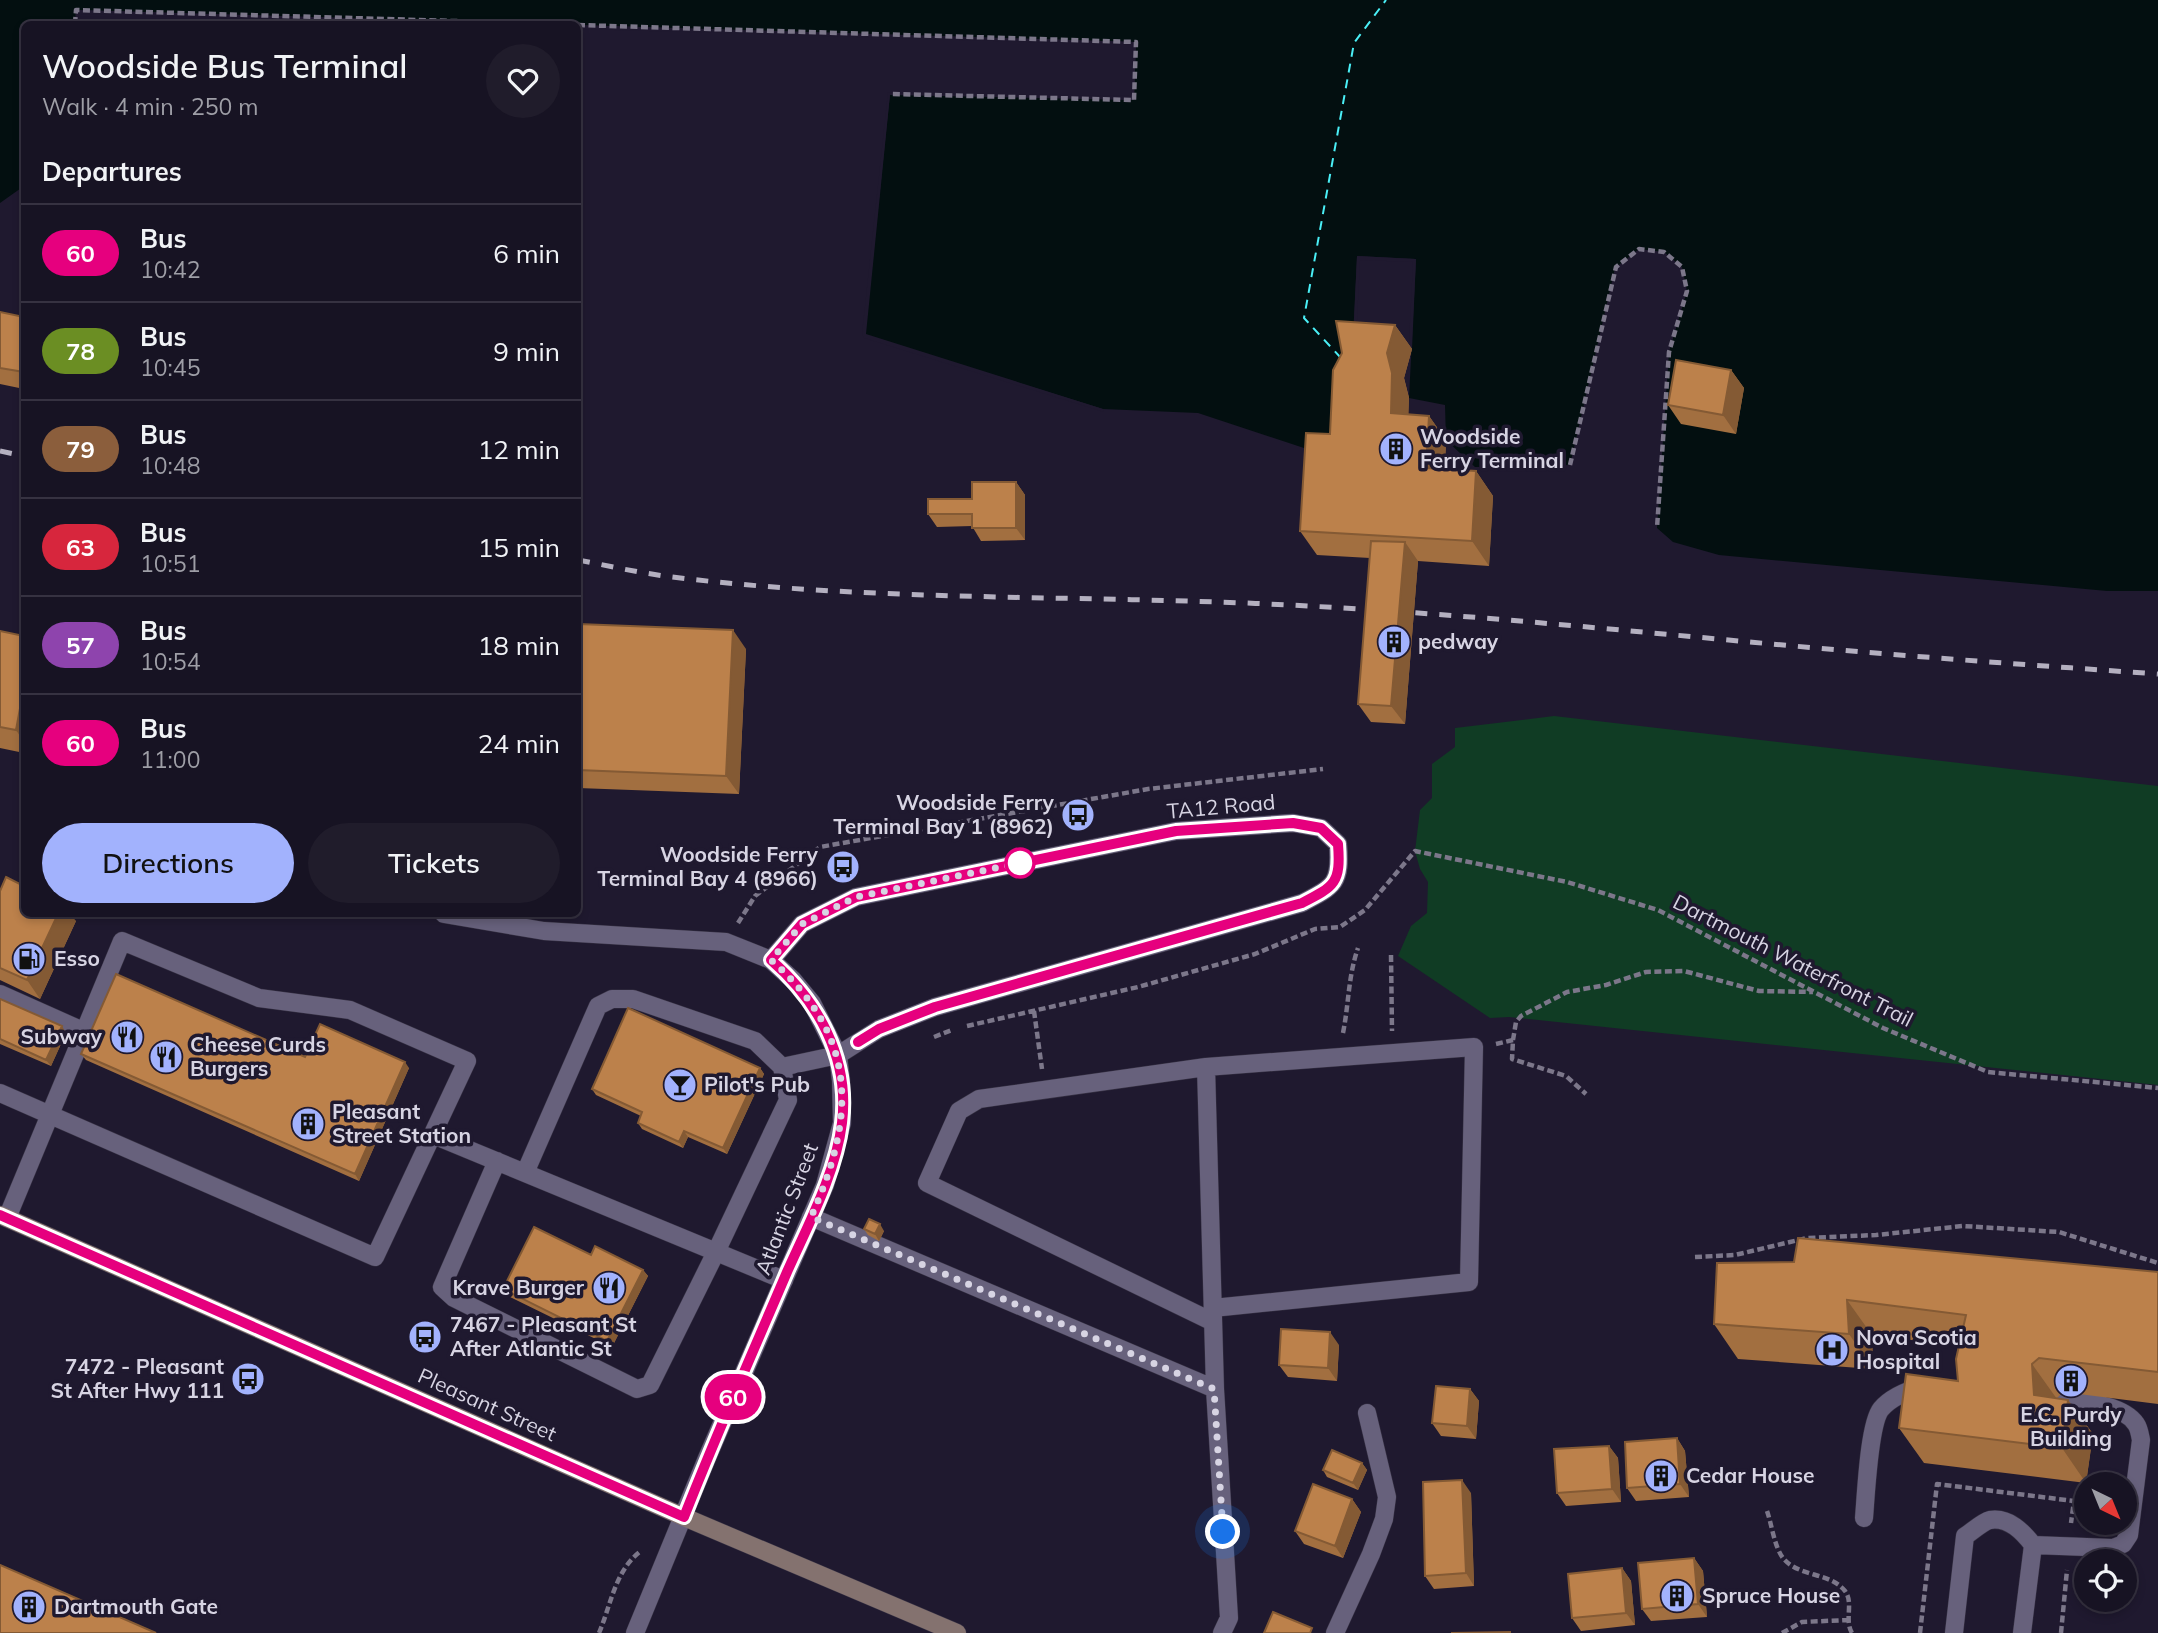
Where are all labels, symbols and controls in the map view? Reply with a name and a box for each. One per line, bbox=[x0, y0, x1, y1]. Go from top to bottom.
button: heart bbox=[486, 44, 560, 118]
text: Woodside Bus Terminal bbox=[42, 45, 408, 86]
text: Walk · 4 min · 250 m bbox=[42, 92, 259, 121]
text: Departures bbox=[42, 155, 182, 188]
text: Bus bbox=[140, 222, 186, 255]
text: 6 min bbox=[493, 237, 560, 270]
text: 60 bbox=[66, 238, 95, 268]
text: 10:42 bbox=[140, 255, 200, 284]
text: Bus bbox=[140, 320, 186, 353]
text: 9 min bbox=[493, 335, 560, 368]
text: 78 bbox=[66, 336, 95, 366]
text: 10:45 bbox=[140, 353, 200, 382]
text: Bus bbox=[140, 418, 186, 451]
place label: Woodside Ferry Terminal bbox=[1420, 423, 1564, 473]
building icon: Woodside Ferry Terminal bbox=[1377, 430, 1415, 468]
text: 12 min bbox=[478, 433, 560, 466]
text: 79 bbox=[66, 434, 95, 464]
text: 10:48 bbox=[140, 451, 200, 480]
text: Bus bbox=[140, 516, 186, 549]
text: 15 min bbox=[478, 531, 560, 564]
text: 63 bbox=[66, 532, 95, 562]
text: 10:51 bbox=[140, 549, 200, 578]
text: Bus bbox=[140, 614, 186, 647]
building icon: pedway bbox=[1375, 623, 1413, 661]
place label: pedway bbox=[1418, 628, 1499, 654]
text: 18 min bbox=[478, 629, 560, 662]
text: 57 bbox=[66, 630, 95, 660]
text: 10:54 bbox=[140, 647, 200, 676]
text: Bus bbox=[140, 712, 186, 745]
text: 24 min bbox=[478, 727, 560, 760]
text: 60 bbox=[66, 728, 95, 758]
text: 11:00 bbox=[140, 745, 200, 774]
street label: TA12 Road bbox=[1166, 788, 1276, 824]
place label: Woodside Ferry Terminal Bay 1 (8962) bbox=[833, 789, 1055, 839]
bus stop icon: Woodside Ferry Terminal Bay 1 (8962) bbox=[1059, 796, 1097, 834]
button: Directions bbox=[42, 823, 294, 903]
button: Tickets bbox=[308, 823, 560, 903]
place label: Woodside Ferry Terminal Bay 4 (8966) bbox=[597, 841, 819, 891]
bus stop icon: Woodside Ferry Terminal Bay 4 (8966) bbox=[824, 848, 862, 886]
unlabelled marker bbox=[1005, 848, 1035, 878]
street label: Dartmouth Waterfront Trail bbox=[1669, 888, 1918, 1032]
fuel station icon: Esso bbox=[10, 940, 48, 978]
place label: Esso bbox=[54, 945, 100, 971]
restaurant icon: Subway bbox=[108, 1018, 146, 1056]
place label: Subway bbox=[20, 1023, 103, 1049]
place label: Cheese Curds Burgers bbox=[190, 1031, 326, 1081]
restaurant icon: Cheese Curds Burgers bbox=[147, 1038, 185, 1076]
bar icon: Pilot's Pub bbox=[661, 1066, 699, 1104]
place label: Pilot's Pub bbox=[704, 1071, 810, 1097]
place label: Pleasant Street Station bbox=[332, 1098, 471, 1148]
building icon: Pleasant Street Station bbox=[289, 1105, 327, 1143]
street label: Atlantic Street bbox=[749, 1139, 823, 1278]
restaurant icon: Krave Burger bbox=[590, 1269, 628, 1307]
place label: Krave Burger bbox=[453, 1274, 585, 1300]
place label: 7467 - Pleasant St After Atlantic St bbox=[450, 1311, 636, 1361]
bus stop icon: 7467 - Pleasant St After Atlantic St bbox=[406, 1318, 444, 1356]
place label: Nova Scotia Hospital bbox=[1856, 1324, 1977, 1374]
hospital icon: Nova Scotia Hospital bbox=[1813, 1331, 1851, 1369]
place label: 7472 - Pleasant St After Hwy 111 bbox=[51, 1353, 224, 1403]
bus stop icon: 7472 - Pleasant St After Hwy 111 bbox=[229, 1360, 267, 1398]
street label: Pleasant Street bbox=[414, 1362, 561, 1446]
building icon: E.C. Purdy Building bbox=[2052, 1362, 2090, 1400]
line badge: 60 bbox=[702, 1374, 764, 1420]
text: 60 bbox=[719, 1382, 747, 1412]
place label: E.C. Purdy Building bbox=[2020, 1401, 2122, 1451]
building icon: Cedar House bbox=[1642, 1457, 1680, 1495]
place label: Cedar House bbox=[1686, 1462, 1814, 1488]
north arrow bbox=[2074, 1472, 2137, 1535]
map controls bbox=[2074, 1472, 2137, 1612]
your location bbox=[1205, 1514, 1240, 1549]
button: locate bbox=[2074, 1549, 2137, 1612]
building icon: Spruce House bbox=[1658, 1577, 1696, 1615]
place label: Spruce House bbox=[1702, 1582, 1840, 1608]
building icon: Dartmouth Gate bbox=[10, 1588, 48, 1626]
place label: Dartmouth Gate bbox=[54, 1593, 218, 1619]

